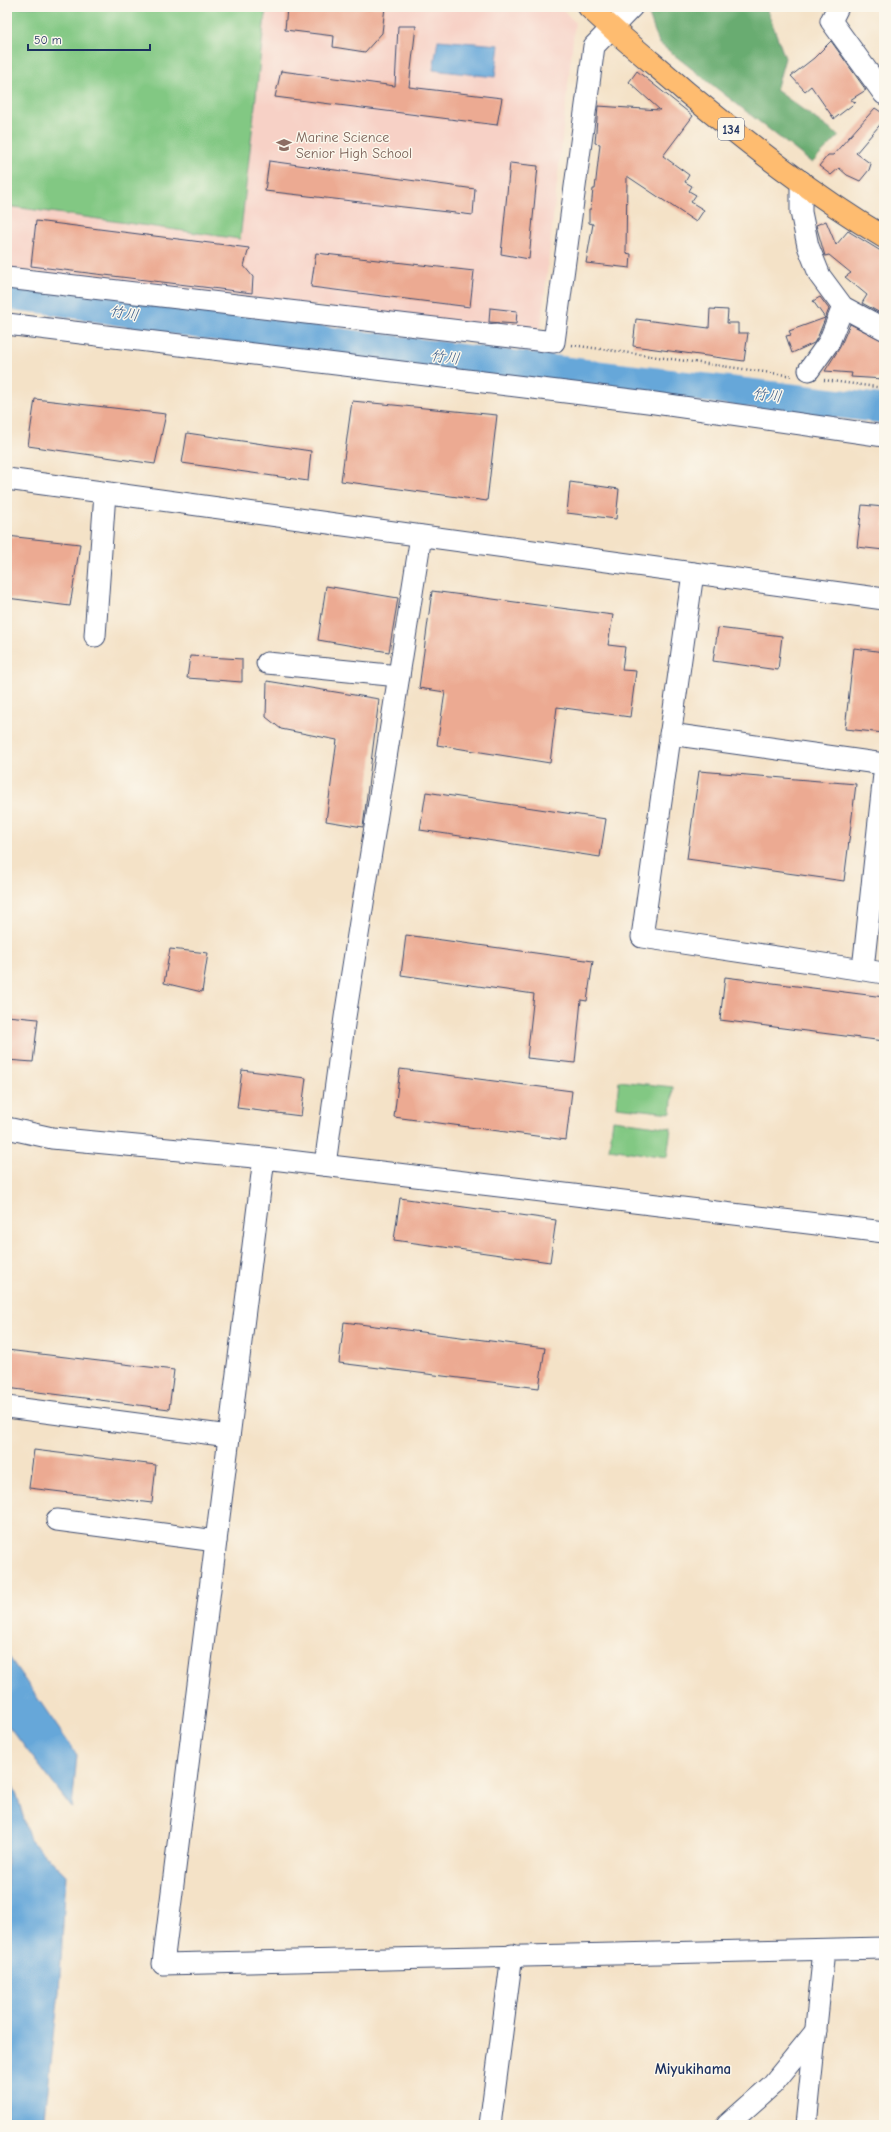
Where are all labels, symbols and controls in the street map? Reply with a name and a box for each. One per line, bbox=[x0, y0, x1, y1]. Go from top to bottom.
scale bar bbox=[28, 26, 150, 52]
text: 50 m bbox=[34, 33, 62, 47]
road number: 134 bbox=[718, 118, 744, 140]
place label: Marine Science Senior High School bbox=[296, 129, 412, 162]
school or university icon: Marine Science Senior High School bbox=[275, 136, 293, 154]
water label: 竹川 bbox=[108, 302, 140, 324]
water label: 竹川 bbox=[429, 346, 461, 368]
water label: 竹川 bbox=[751, 384, 783, 406]
district label: Miyukihama bbox=[655, 2060, 731, 2078]

